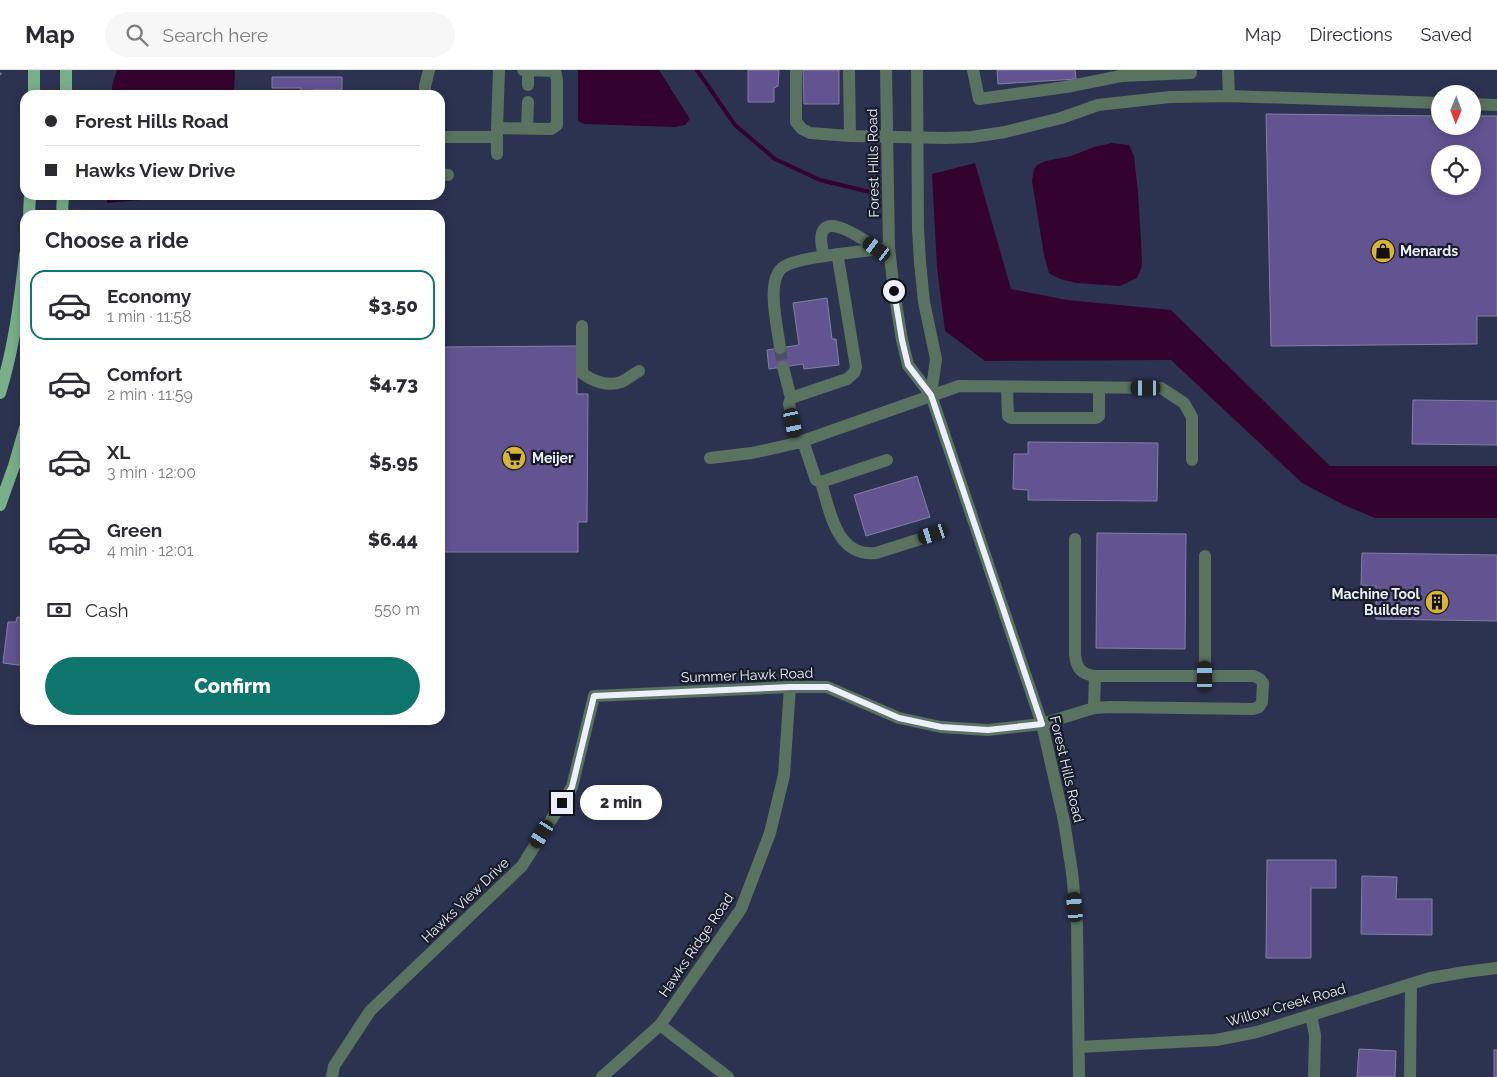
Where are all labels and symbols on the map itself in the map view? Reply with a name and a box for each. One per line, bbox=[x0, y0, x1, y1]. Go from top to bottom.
north arrow bbox=[1431, 85, 1481, 135]
street label: Forest Hills Road bbox=[864, 108, 882, 218]
car bbox=[860, 234, 893, 264]
shop icon: Menards bbox=[1370, 238, 1396, 264]
place label: Menards bbox=[1400, 243, 1458, 259]
route start bbox=[883, 280, 905, 302]
car bbox=[1131, 381, 1161, 396]
car bbox=[782, 407, 803, 439]
supermarket icon: Meijer bbox=[501, 445, 527, 471]
place label: Meijer bbox=[532, 450, 574, 466]
car bbox=[916, 522, 949, 546]
place label: Machine Tool Builders bbox=[1332, 586, 1421, 618]
building icon: Machine Tool Builders bbox=[1424, 589, 1450, 615]
car bbox=[1197, 661, 1212, 691]
street label: Summer Hawk Road bbox=[680, 665, 814, 685]
street label: Forest Hills Road bbox=[1047, 714, 1087, 824]
callout: 2 min bbox=[580, 786, 662, 820]
route end bbox=[551, 792, 573, 814]
car bbox=[527, 817, 556, 851]
street label: Hawks View Drive bbox=[418, 854, 512, 946]
street label: Hawks Ridge Road bbox=[655, 890, 737, 1000]
car bbox=[1066, 891, 1083, 923]
street label: Willow Creek Road bbox=[1225, 980, 1347, 1030]

